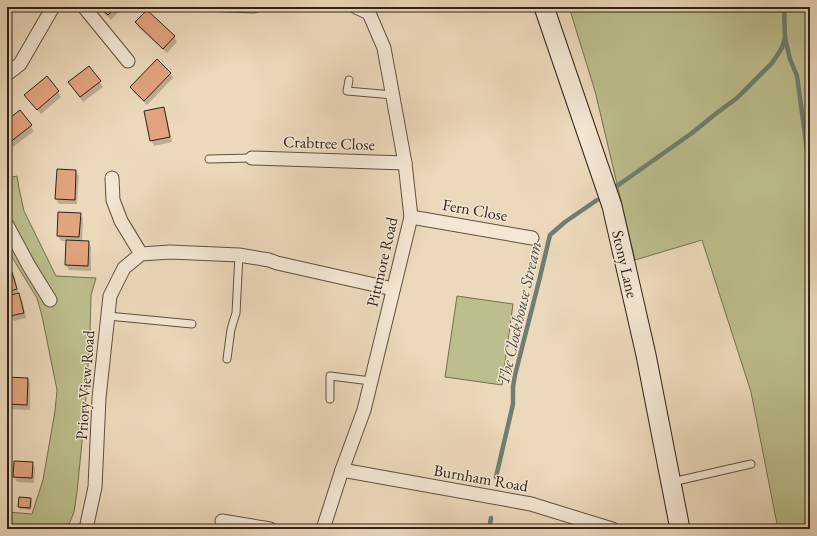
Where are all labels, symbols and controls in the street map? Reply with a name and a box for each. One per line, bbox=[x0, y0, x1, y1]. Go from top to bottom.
street label: Crabtree Close bbox=[283, 131, 375, 155]
street label: Fern Close bbox=[441, 194, 509, 226]
street label: Pittmore Road bbox=[361, 214, 403, 309]
street label: Stony Lane bbox=[607, 228, 643, 300]
water label: The Clockhouse Stream bbox=[492, 239, 546, 387]
street label: Priory View Road bbox=[71, 329, 99, 441]
street label: Burnham Road bbox=[432, 459, 531, 497]

